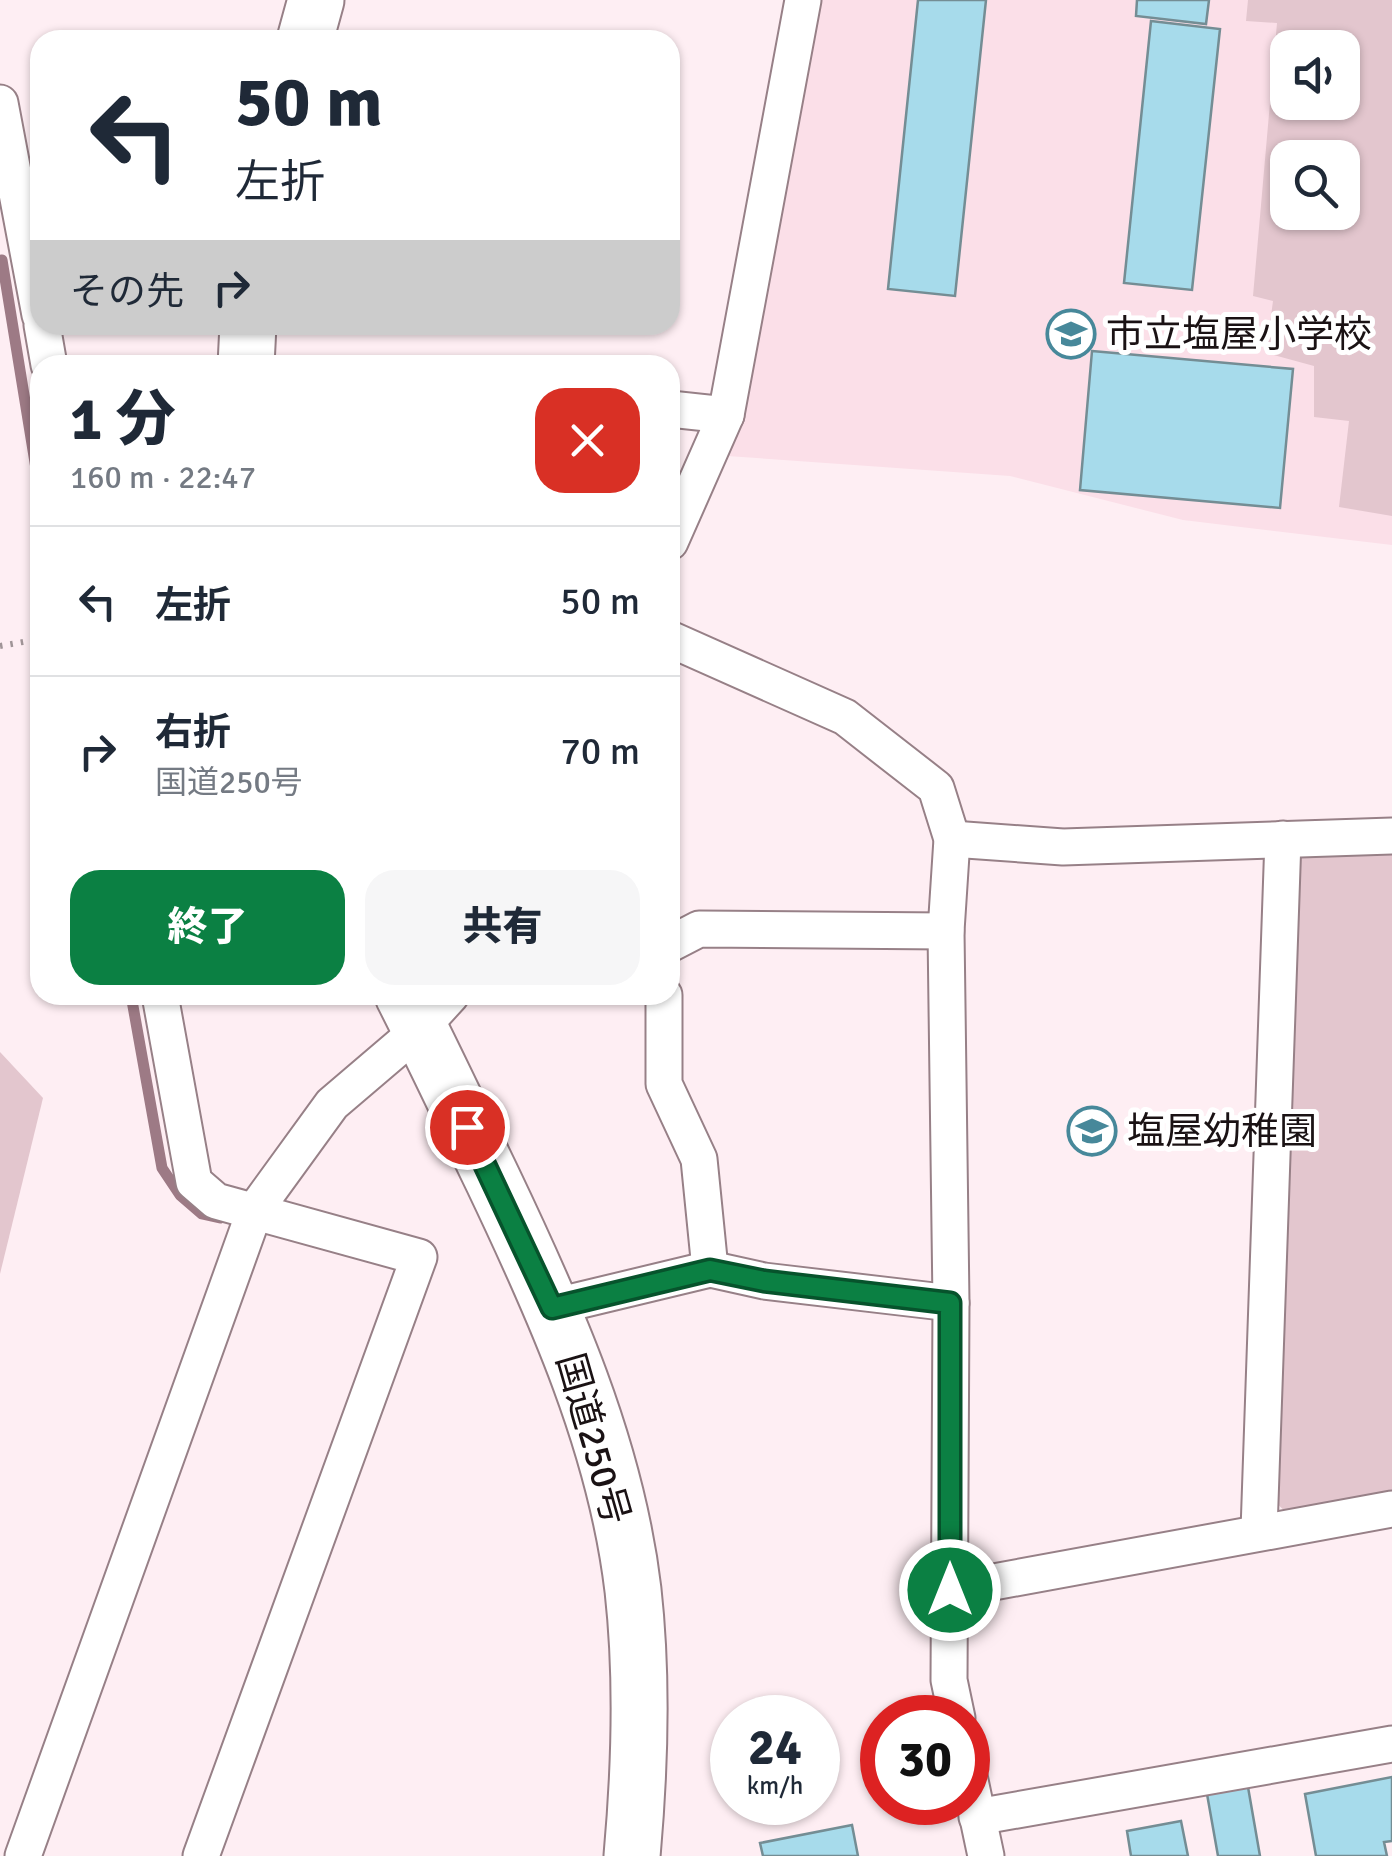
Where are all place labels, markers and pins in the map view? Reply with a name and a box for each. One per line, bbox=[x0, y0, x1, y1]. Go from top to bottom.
school or university icon: 市立塩屋小学校 bbox=[1045, 308, 1097, 360]
place label: 市立塩屋小学校 bbox=[1106, 311, 1372, 358]
pin bbox=[425, 1085, 510, 1170]
school or university icon: 塩屋幼稚園 bbox=[1066, 1105, 1118, 1157]
place label: 塩屋幼稚園 bbox=[1127, 1108, 1317, 1155]

